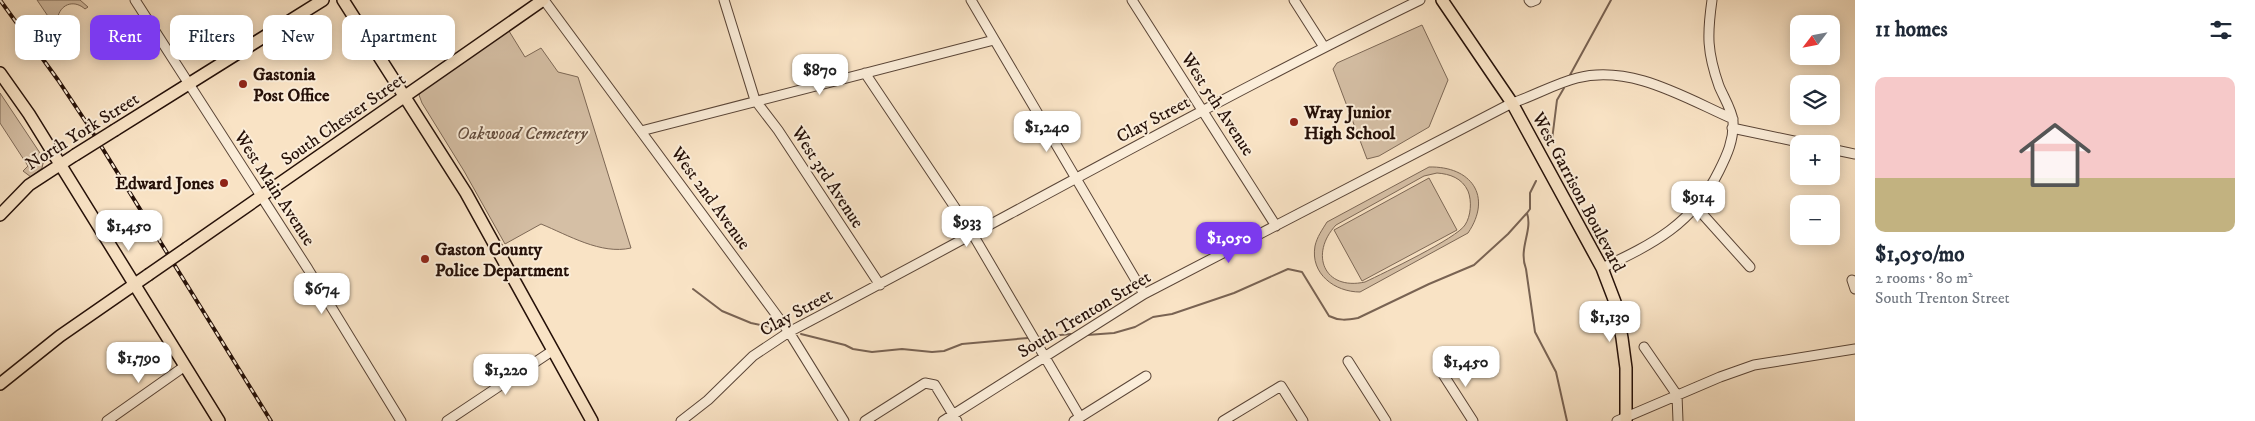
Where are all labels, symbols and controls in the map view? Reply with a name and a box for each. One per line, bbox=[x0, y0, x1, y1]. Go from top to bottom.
chip: Buy bbox=[15, 15, 80, 60]
chip: Rent bbox=[90, 15, 160, 60]
chip: Filters bbox=[170, 15, 253, 60]
chip: New bbox=[263, 15, 332, 60]
chip: Apartment bbox=[342, 15, 455, 60]
north arrow bbox=[1790, 15, 1840, 65]
map controls bbox=[1790, 15, 1840, 245]
icon: filters bbox=[2207, 16, 2235, 44]
text: 11 homes bbox=[1875, 17, 1948, 43]
street label: West 5th Avenue bbox=[1175, 48, 1259, 160]
pin: $870 bbox=[790, 54, 850, 96]
text: $870 bbox=[803, 60, 837, 80]
place label: Gastonia Post Office bbox=[253, 64, 330, 107]
street label: South Chester Street bbox=[277, 68, 410, 171]
button: layers bbox=[1790, 75, 1840, 125]
marker: Gastonia Post Office bbox=[237, 78, 249, 90]
street label: North York Street bbox=[22, 88, 144, 176]
street label: Clay Street bbox=[1113, 91, 1194, 148]
place label: Wray Junior High School bbox=[1303, 102, 1396, 145]
street label: West Garrison Boulevard bbox=[1526, 108, 1630, 276]
pin: $1,240 bbox=[1006, 110, 1088, 153]
icon: home bbox=[2010, 110, 2100, 200]
marker: Wray Junior High School bbox=[1288, 116, 1300, 128]
text: $1,240 bbox=[1025, 117, 1069, 137]
street label: West 3rd Avenue bbox=[786, 122, 868, 233]
park label: Oakwood Cemetery bbox=[457, 123, 588, 145]
street label: West Main Avenue bbox=[228, 126, 320, 250]
button: + bbox=[1790, 135, 1840, 185]
street label: West 2nd Avenue bbox=[665, 142, 755, 254]
place label: Edward Jones bbox=[115, 173, 214, 195]
marker: Edward Jones bbox=[218, 177, 230, 189]
pin: $914 bbox=[1668, 180, 1728, 223]
text: $914 bbox=[1682, 187, 1714, 207]
button: − bbox=[1790, 195, 1840, 245]
pin: $933 bbox=[937, 206, 997, 248]
pin: $1,450 bbox=[88, 210, 170, 252]
text: $933 bbox=[953, 212, 981, 232]
text: $1,450 bbox=[107, 216, 151, 236]
pin: $1,050 bbox=[1188, 222, 1270, 264]
text: $1,050 bbox=[1207, 228, 1251, 248]
place label: Gaston County Police Department bbox=[435, 239, 569, 282]
text: $1,050/mo bbox=[1875, 242, 1965, 268]
marker: Gaston County Police Department bbox=[419, 253, 431, 265]
street label: South Trenton Street bbox=[1014, 266, 1155, 363]
text: 2 rooms · 80 m² bbox=[1875, 268, 1973, 288]
pin: $674 bbox=[292, 272, 352, 315]
text: $674 bbox=[305, 279, 339, 299]
street label: Clay Street bbox=[756, 284, 837, 342]
text: South Trenton Street bbox=[1875, 288, 2010, 308]
pin: $1,130 bbox=[1569, 300, 1651, 343]
text: $1,130 bbox=[1590, 307, 1630, 327]
pin: $1,790 bbox=[98, 342, 180, 384]
pin: $1,450 bbox=[1425, 346, 1507, 388]
text: $1,790 bbox=[118, 348, 160, 368]
text: $1,450 bbox=[1444, 352, 1488, 372]
pin: $1,220 bbox=[465, 354, 547, 396]
text: $1,220 bbox=[484, 360, 528, 380]

